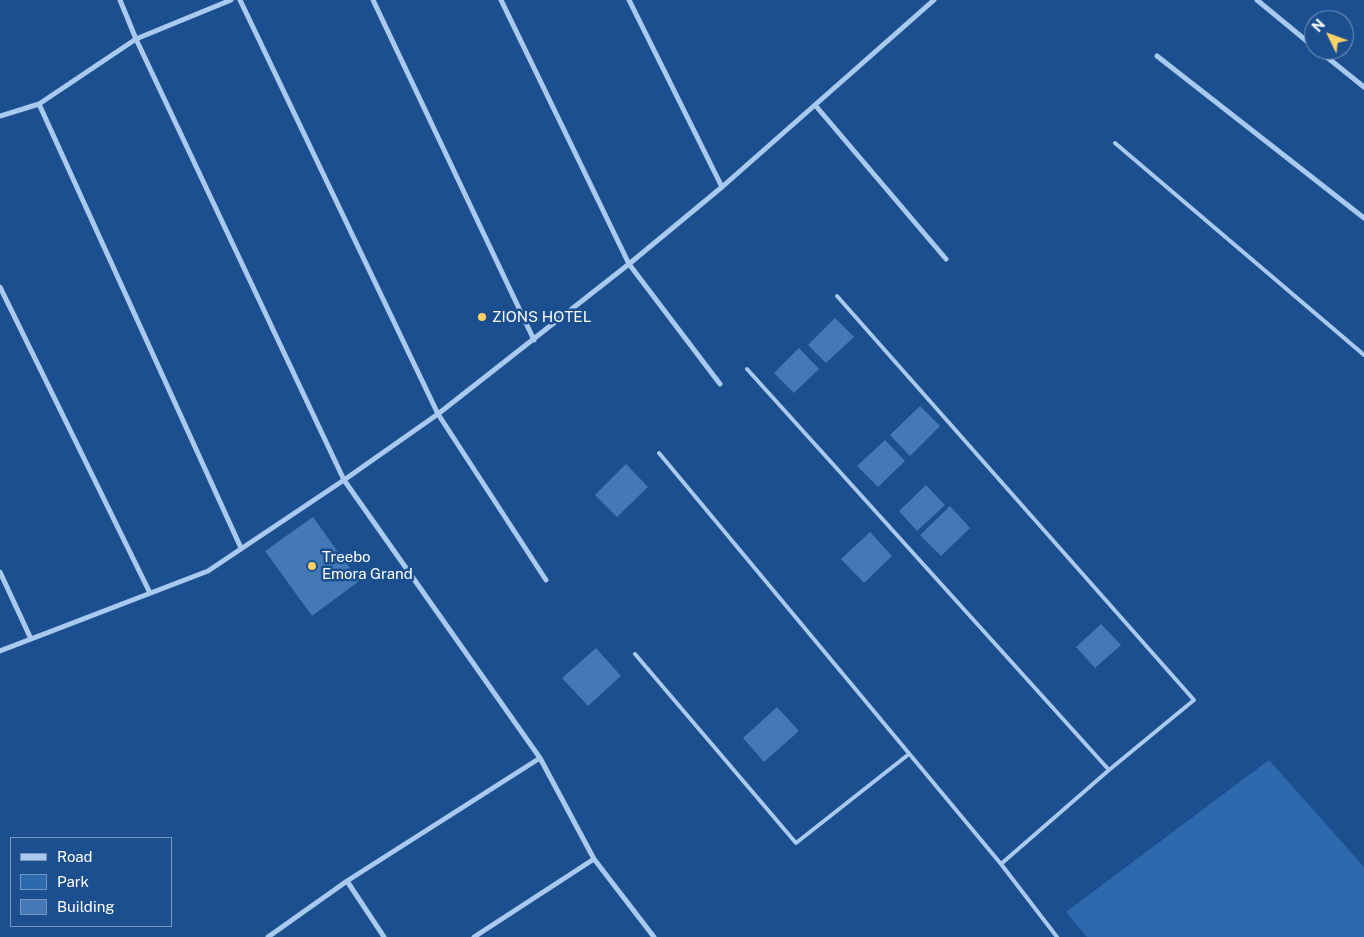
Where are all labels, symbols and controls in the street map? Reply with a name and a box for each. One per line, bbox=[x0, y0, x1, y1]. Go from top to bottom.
north arrow bbox=[1304, 10, 1354, 60]
text: N bbox=[1309, 16, 1328, 35]
place label: ZIONS HOTEL bbox=[492, 308, 591, 326]
marker: ZIONS HOTEL bbox=[476, 311, 488, 323]
place label: Treebo Emora Grand bbox=[322, 548, 413, 583]
marker: Treebo Emora Grand bbox=[306, 560, 318, 572]
legend bbox=[10, 837, 172, 927]
text: Road bbox=[57, 848, 93, 865]
text: Park bbox=[57, 873, 89, 890]
text: Building bbox=[57, 898, 115, 915]

